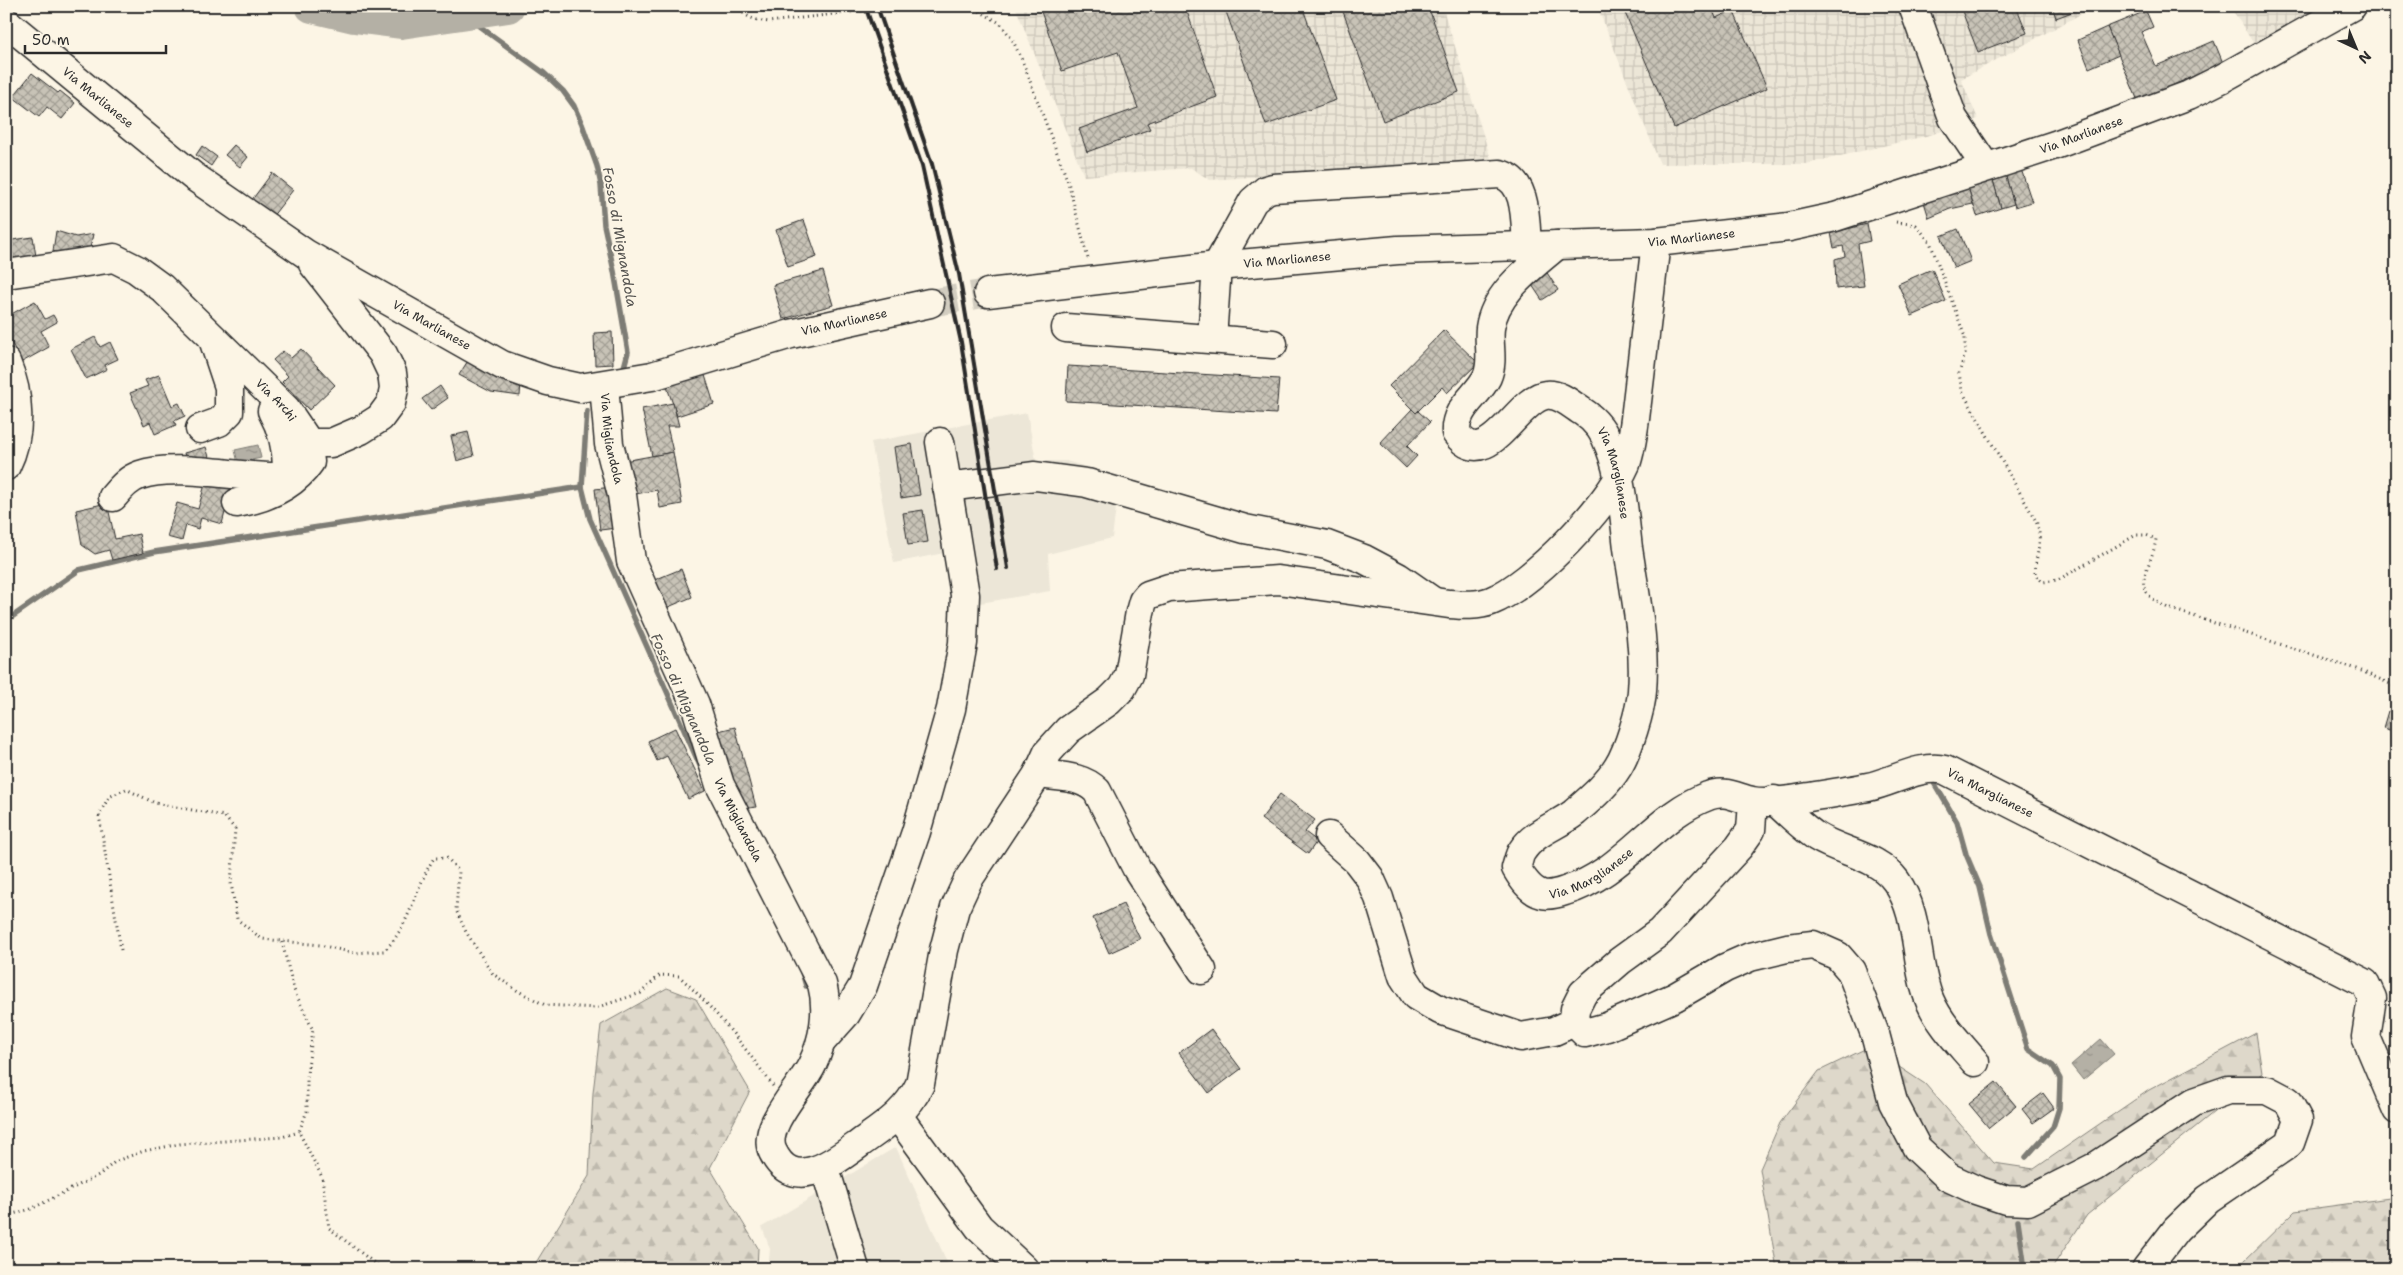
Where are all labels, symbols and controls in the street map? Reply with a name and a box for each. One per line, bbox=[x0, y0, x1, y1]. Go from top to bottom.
scale bar bbox=[25, 22, 166, 54]
north arrow bbox=[2330, 22, 2380, 72]
text: 50 m bbox=[32, 30, 70, 50]
text: N bbox=[2355, 47, 2375, 68]
street label: Via Marlianese bbox=[59, 64, 137, 132]
street label: Via Marlianese bbox=[2038, 112, 2126, 157]
water label: Fosso di Mignandola bbox=[599, 165, 641, 309]
street label: Via Marlianese bbox=[1647, 225, 1736, 250]
street label: Via Marlianese bbox=[1243, 248, 1332, 272]
street label: Via Marlianese bbox=[390, 297, 474, 354]
street label: Via Marlianese bbox=[800, 305, 889, 339]
street label: Via Archi bbox=[252, 375, 300, 425]
street label: Via Migliandola bbox=[597, 392, 627, 486]
street label: Via Marglianese bbox=[1593, 424, 1633, 520]
water label: Fosso di Mignandola bbox=[647, 630, 721, 768]
street label: Via Marglianese bbox=[1944, 764, 2036, 822]
street label: Via Migliandola bbox=[710, 776, 766, 865]
street label: Via Marglianese bbox=[1548, 844, 1637, 903]

